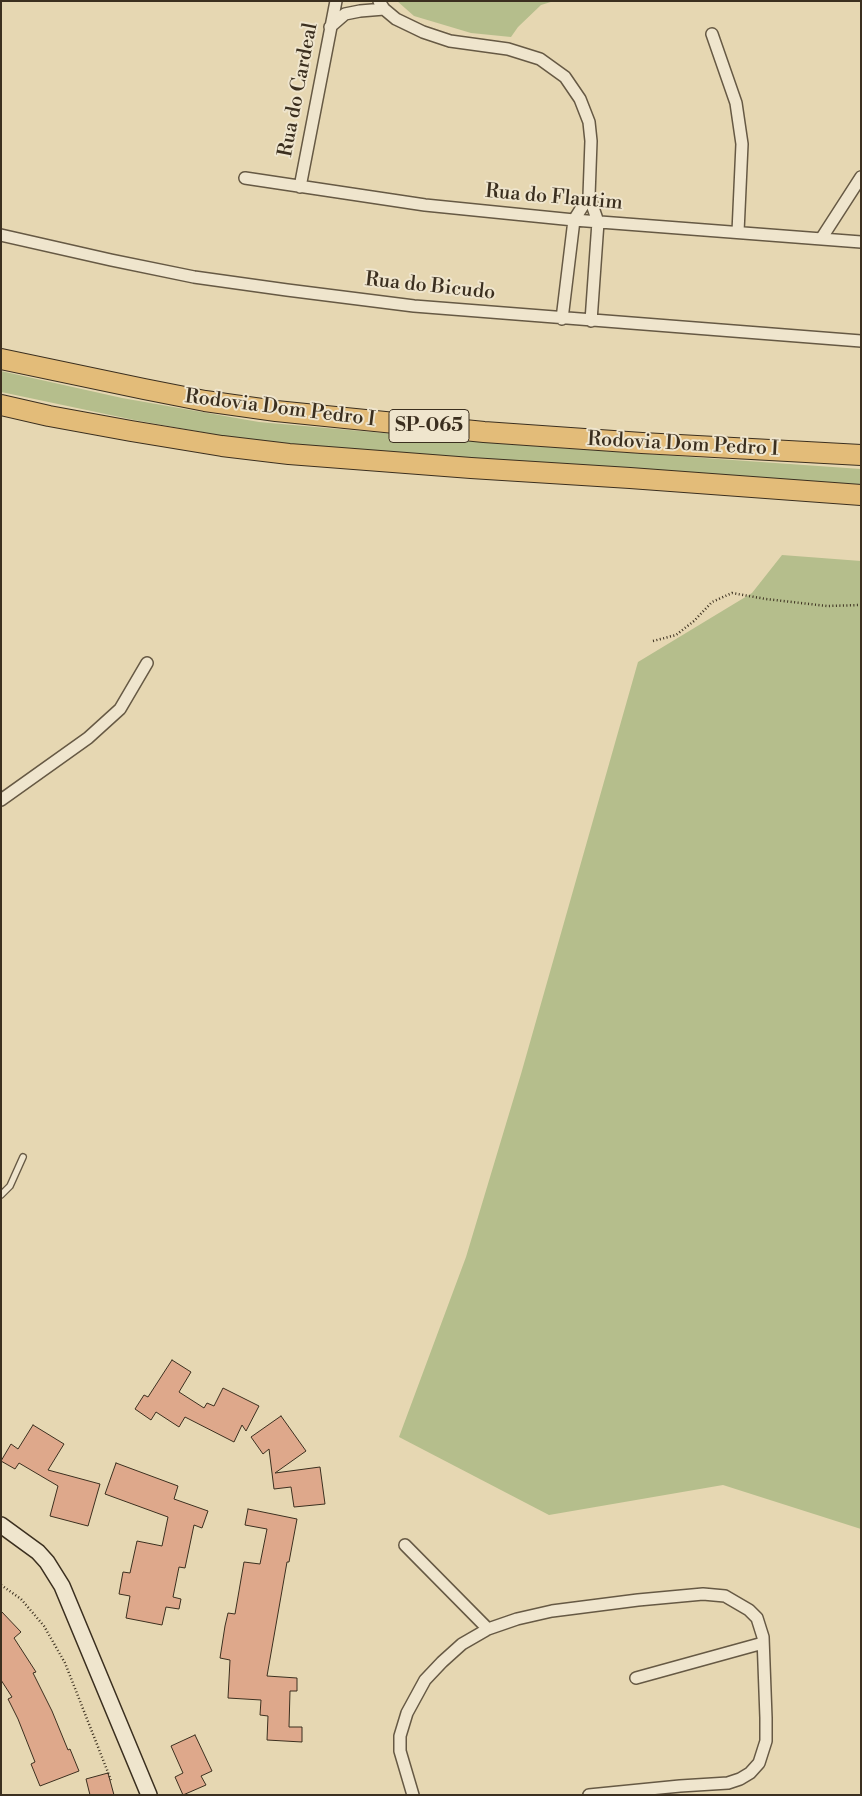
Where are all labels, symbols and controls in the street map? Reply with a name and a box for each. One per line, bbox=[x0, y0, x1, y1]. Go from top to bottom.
street label: Rua do Cardeal bbox=[274, 21, 324, 159]
street label: Rua do Flautim bbox=[484, 180, 624, 216]
street label: Rua do Bicudo bbox=[364, 268, 496, 306]
street label: Rodovia Dom Pedro I bbox=[183, 385, 377, 433]
road number: SP-065 bbox=[389, 410, 469, 442]
street label: Rodovia Dom Pedro I bbox=[587, 428, 779, 462]

